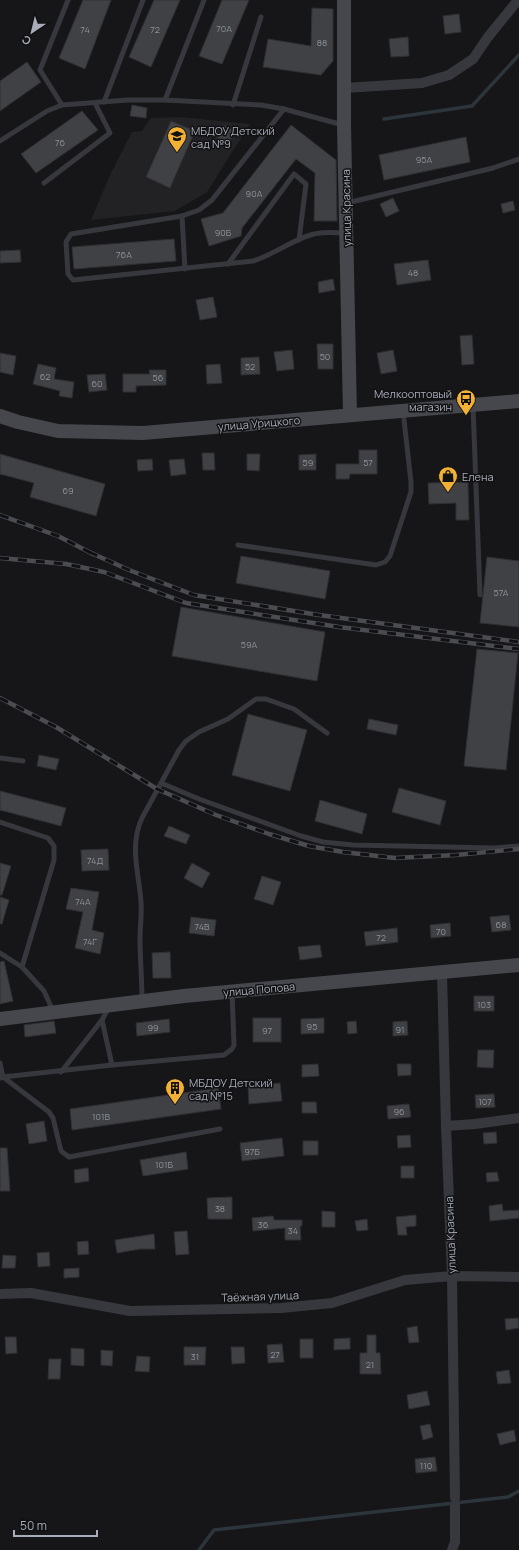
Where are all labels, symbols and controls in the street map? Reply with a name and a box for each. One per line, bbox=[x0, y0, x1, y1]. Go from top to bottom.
north arrow bbox=[12, 12, 52, 52]
house number: 70А bbox=[216, 22, 232, 35]
house number: 74 bbox=[80, 23, 90, 36]
house number: 72 bbox=[150, 23, 160, 36]
text: С bbox=[18, 32, 34, 49]
house number: 88 bbox=[317, 36, 327, 49]
place label: МБДОУ Детский сад №9 bbox=[191, 123, 275, 151]
school or university icon: МБДОУ Детский сад №9 bbox=[166, 125, 188, 153]
house number: 76 bbox=[55, 136, 65, 149]
house number: 95А bbox=[416, 153, 433, 166]
street label: улица Красина bbox=[338, 169, 354, 247]
house number: 90А bbox=[246, 187, 263, 200]
house number: 90Б bbox=[215, 226, 232, 239]
house number: 76А bbox=[116, 248, 132, 261]
house number: 48 bbox=[408, 266, 418, 279]
house number: 50 bbox=[320, 350, 330, 363]
house number: 52 bbox=[245, 360, 255, 373]
house number: 62 bbox=[40, 370, 50, 383]
house number: 56 bbox=[153, 371, 164, 384]
house number: 60 bbox=[91, 377, 103, 390]
place label: Мелкооптовый магазин bbox=[374, 386, 452, 414]
bus stop icon: Мелкооптовый магазин bbox=[455, 388, 477, 416]
street label: улица Урицкого bbox=[217, 412, 301, 434]
house number: 59 bbox=[303, 456, 313, 469]
house number: 57 bbox=[363, 456, 373, 469]
shop icon: Елена bbox=[437, 465, 459, 493]
place label: Елена bbox=[462, 469, 494, 484]
house number: 69 bbox=[62, 484, 74, 497]
house number: 57А bbox=[493, 586, 509, 599]
house number: 59А bbox=[241, 638, 258, 651]
house number: 74Д bbox=[87, 854, 103, 867]
house number: 74А bbox=[75, 895, 91, 908]
house number: 68 bbox=[496, 918, 506, 931]
house number: 74В bbox=[195, 920, 210, 933]
house number: 70 bbox=[436, 925, 446, 938]
house number: 72 bbox=[376, 931, 386, 944]
house number: 74Г bbox=[83, 935, 97, 948]
street label: улица Попова bbox=[222, 978, 296, 1000]
house number: 103 bbox=[477, 998, 491, 1011]
house number: 95 bbox=[307, 1020, 317, 1033]
house number: 99 bbox=[147, 1021, 159, 1034]
house number: 91 bbox=[395, 1023, 405, 1036]
house number: 97 bbox=[262, 1024, 272, 1037]
place label: МБДОУ Детский сад №15 bbox=[189, 1075, 273, 1103]
building icon: МБДОУ Детский сад №15 bbox=[164, 1077, 186, 1105]
house number: 107 bbox=[478, 1095, 492, 1108]
house number: 96 bbox=[393, 1105, 405, 1118]
house number: 101В bbox=[92, 1110, 110, 1123]
house number: 97Б bbox=[244, 1145, 260, 1158]
house number: 101Б bbox=[155, 1158, 174, 1171]
street label: улица Красина bbox=[441, 1196, 459, 1274]
house number: 38 bbox=[215, 1202, 225, 1215]
house number: 36 bbox=[258, 1218, 269, 1231]
house number: 34 bbox=[288, 1224, 298, 1237]
street label: Таёжная улица bbox=[221, 1287, 299, 1305]
house number: 27 bbox=[270, 1348, 280, 1361]
house number: 31 bbox=[191, 1350, 199, 1363]
house number: 21 bbox=[366, 1358, 374, 1371]
house number: 110 bbox=[420, 1459, 432, 1472]
scale bar bbox=[14, 1512, 97, 1538]
text: 50 m bbox=[20, 1517, 47, 1534]

